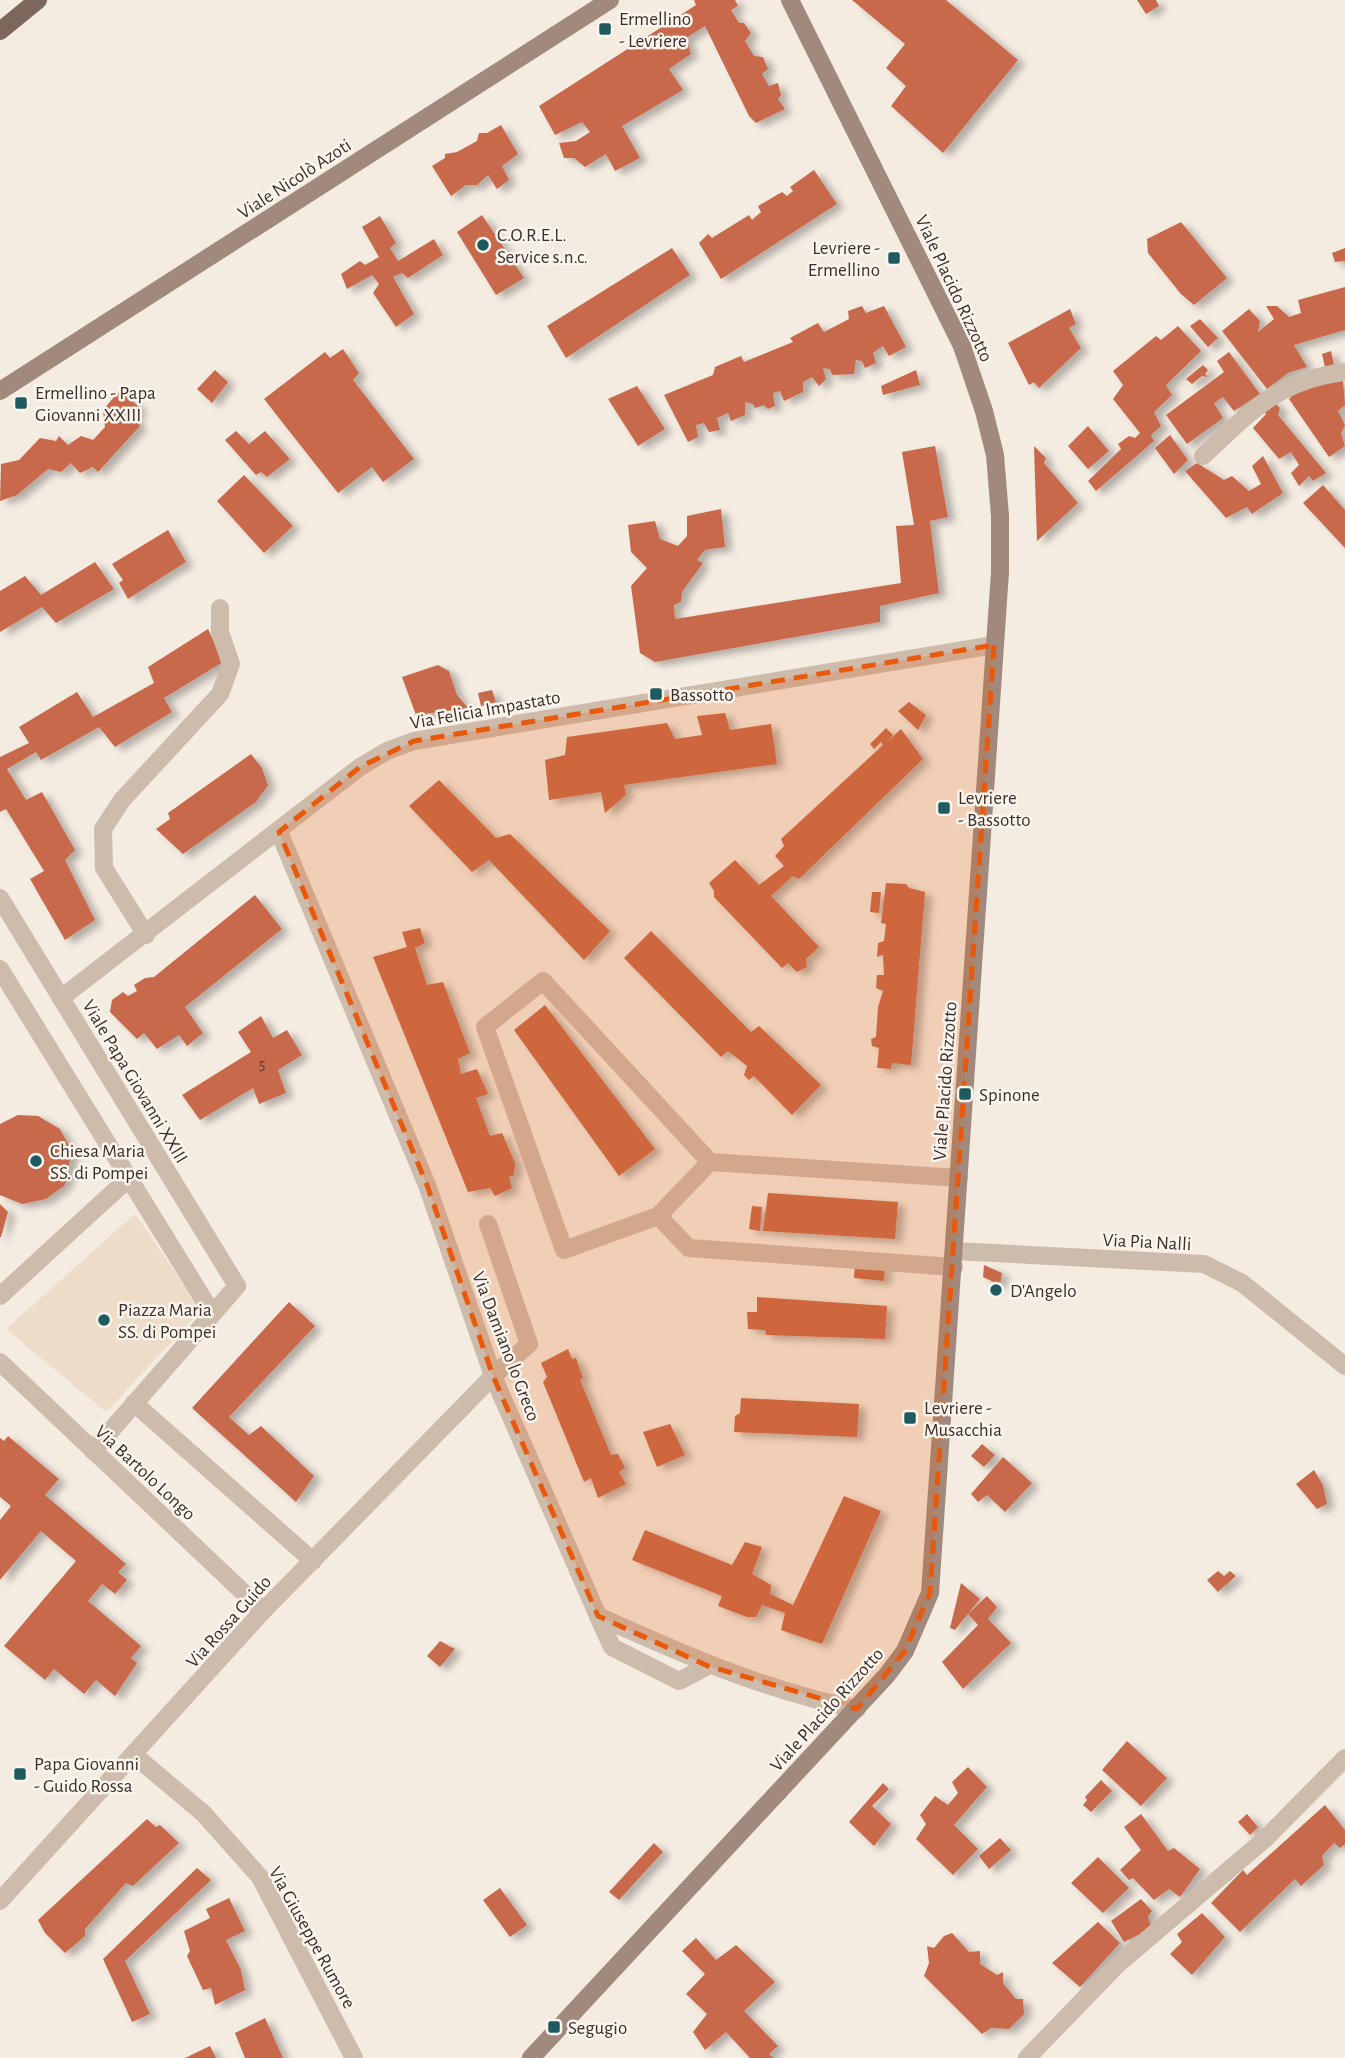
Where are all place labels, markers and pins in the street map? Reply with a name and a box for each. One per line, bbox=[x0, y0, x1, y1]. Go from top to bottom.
place label: Ermellino - Levriere bbox=[619, 10, 691, 51]
marker: Ermellino - Levriere bbox=[597, 21, 613, 37]
place label: C.O.R.E.L. Service s.n.c. bbox=[497, 226, 588, 267]
marker: C.O.R.E.L. Service s.n.c. bbox=[475, 237, 491, 253]
place label: Levriere - Ermellino bbox=[808, 239, 880, 280]
marker: Levriere - Ermellino bbox=[886, 250, 902, 266]
place label: Ermellino - Papa Giovanni XXIII bbox=[35, 384, 156, 425]
marker: Ermellino - Papa Giovanni XXIII bbox=[13, 395, 29, 411]
marker: Bassotto bbox=[648, 686, 664, 702]
place label: Bassotto bbox=[670, 686, 734, 705]
place label: Levriere - Bassotto bbox=[958, 789, 1031, 830]
marker: Levriere - Bassotto bbox=[936, 800, 952, 816]
marker: Spinone bbox=[957, 1086, 973, 1102]
place label: Spinone bbox=[979, 1086, 1040, 1105]
place label: Chiesa Maria SS. di Pompei bbox=[50, 1142, 148, 1183]
marker: Chiesa Maria SS. di Pompei bbox=[28, 1153, 44, 1169]
marker: D'Angelo bbox=[988, 1282, 1004, 1298]
place label: D'Angelo bbox=[1010, 1282, 1077, 1301]
place label: Piazza Maria SS. di Pompei bbox=[118, 1301, 216, 1342]
marker: Piazza Maria SS. di Pompei bbox=[96, 1312, 112, 1328]
place label: Levriere - Musacchia bbox=[924, 1399, 1002, 1440]
marker: Levriere - Musacchia bbox=[902, 1410, 918, 1426]
place label: Papa Giovanni - Guido Rossa bbox=[34, 1755, 139, 1796]
marker: Papa Giovanni - Guido Rossa bbox=[12, 1766, 28, 1782]
marker: Segugio bbox=[546, 2019, 562, 2035]
place label: Segugio bbox=[568, 2019, 627, 2038]

